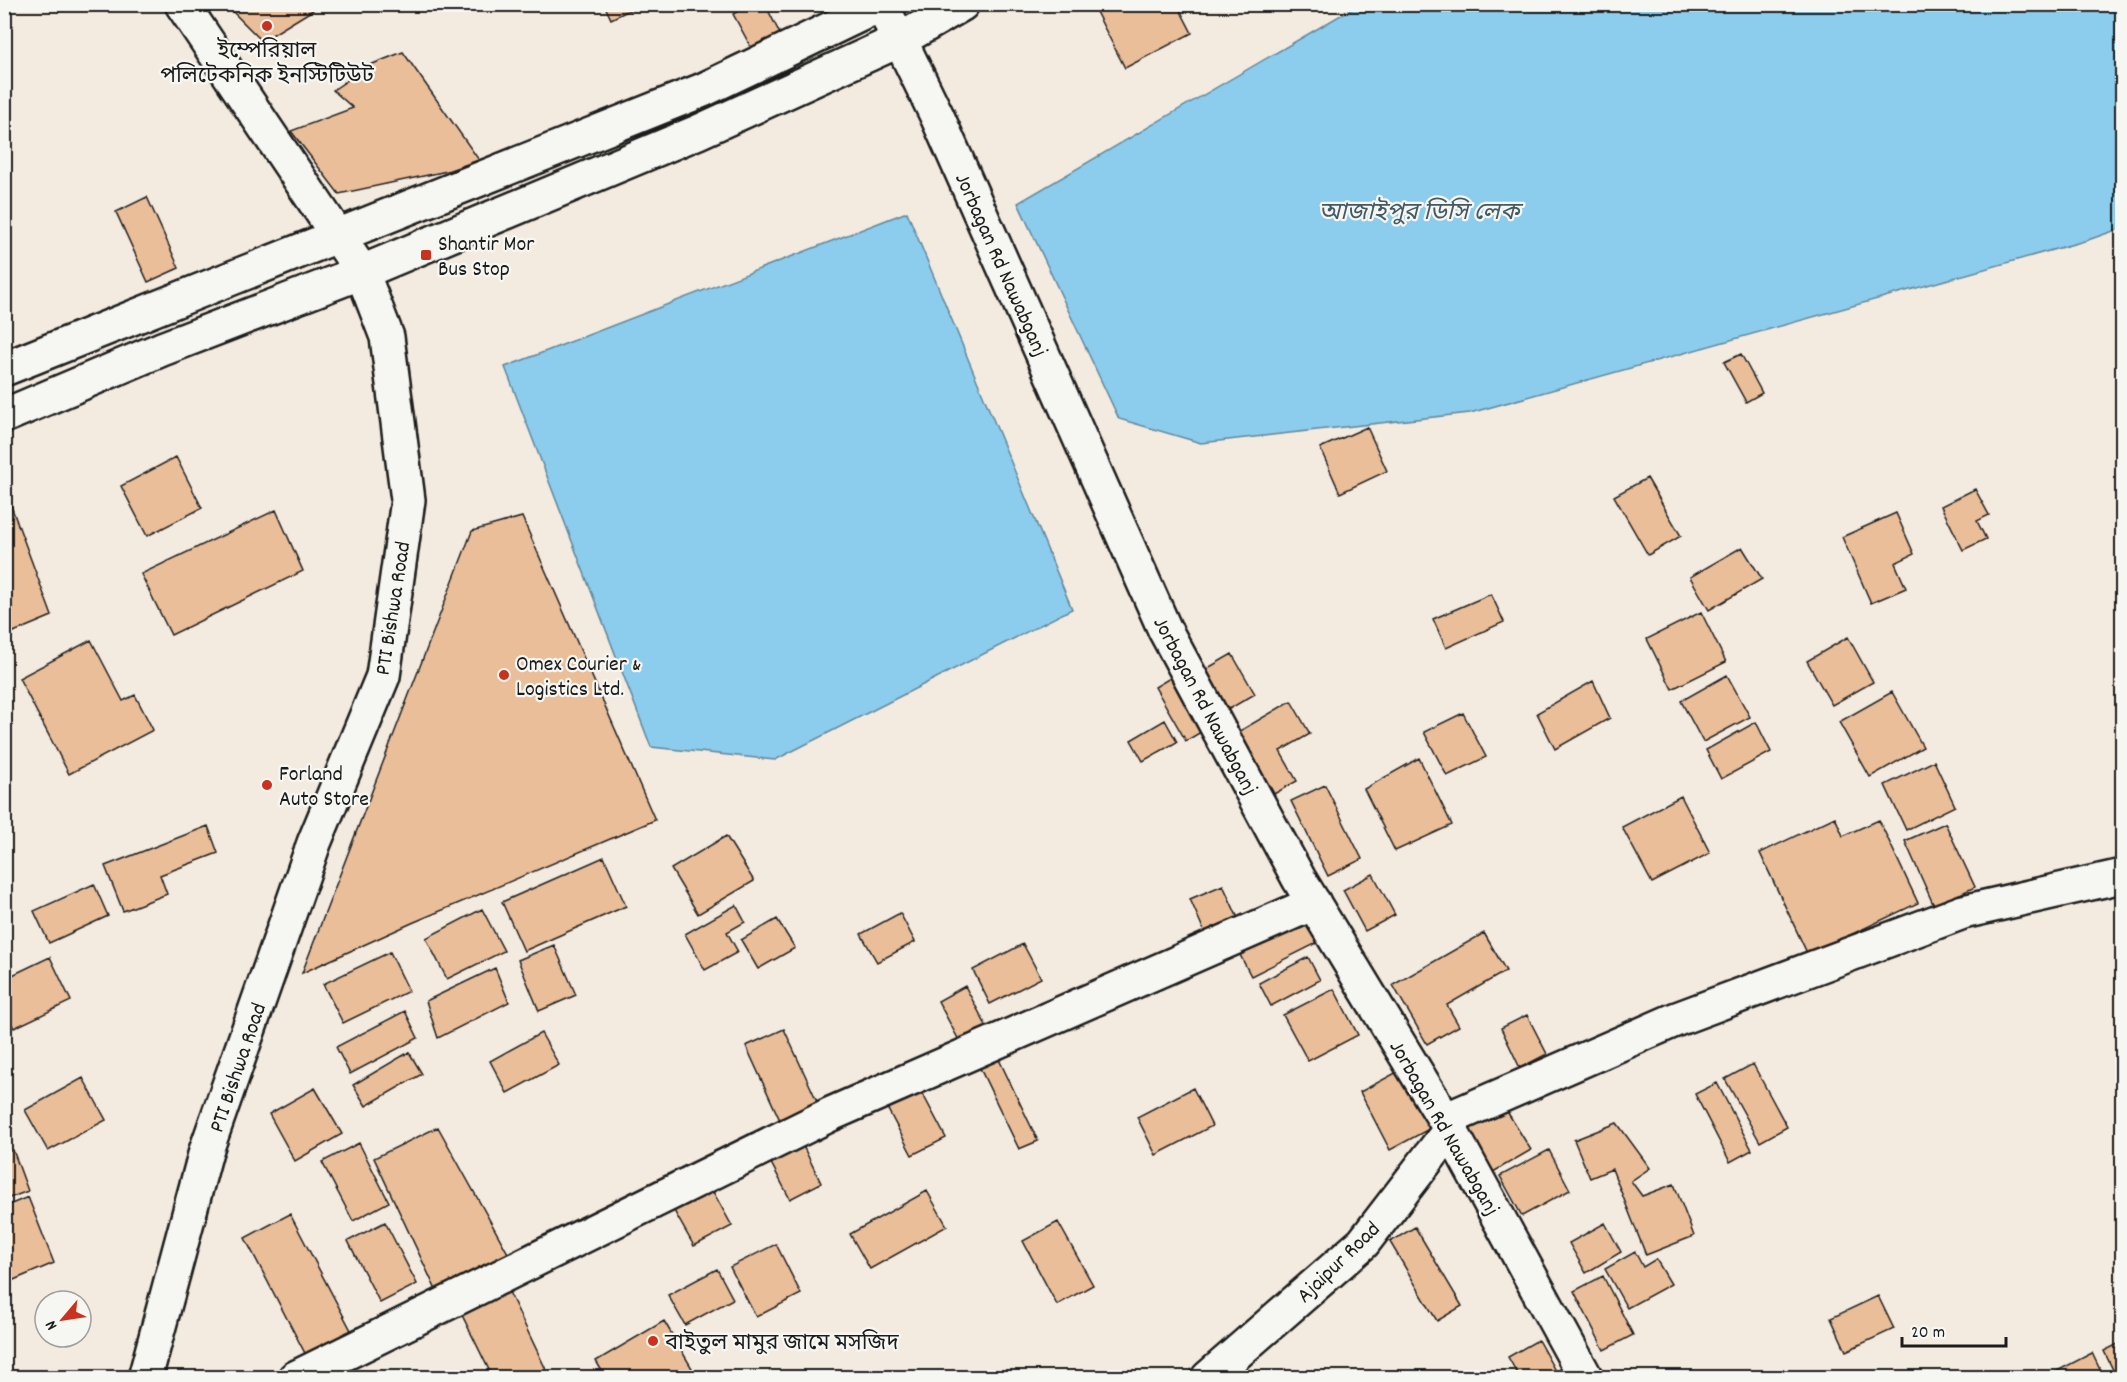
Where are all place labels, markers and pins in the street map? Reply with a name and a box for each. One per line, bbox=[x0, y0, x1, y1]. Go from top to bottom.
marker: ইম্পেরিয়াল পলিটেকনিক ইনস্টিটিউট bbox=[260, 19, 274, 33]
place label: ইম্পেরিয়াল পলিটেকনিক ইনস্টিটিউট bbox=[160, 37, 375, 93]
place label: Shantir Mor Bus Stop bbox=[438, 230, 535, 286]
marker: Shantir Mor Bus Stop bbox=[419, 248, 433, 262]
place label: Omex Courier & Logistics Ltd. bbox=[516, 650, 642, 706]
marker: Omex Courier & Logistics Ltd. bbox=[497, 668, 511, 682]
place label: Forland Auto Store bbox=[279, 760, 369, 816]
marker: Forland Auto Store bbox=[260, 778, 274, 792]
place label: বাইতুল মামুর জামে মসজিদ bbox=[664, 1329, 900, 1360]
marker: বাইতুল মামুর জামে মসজিদ bbox=[646, 1334, 660, 1348]

